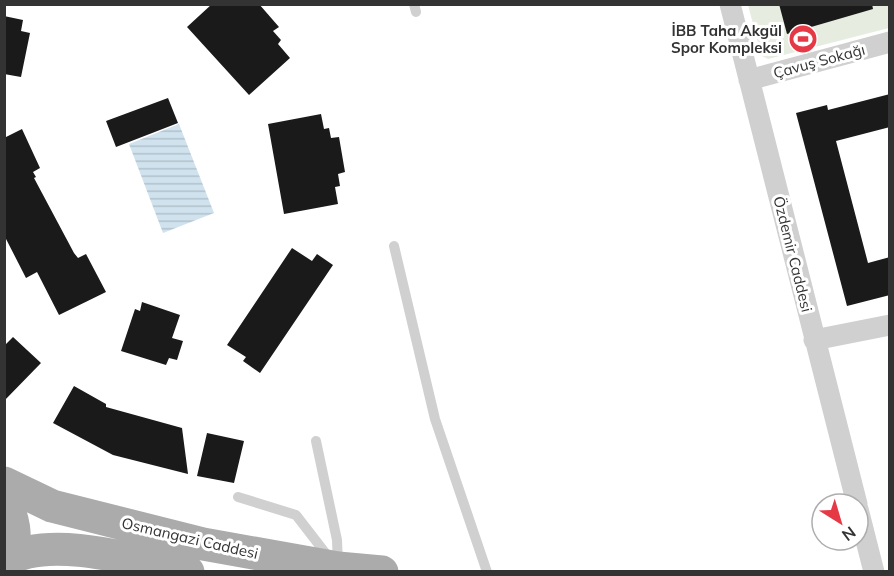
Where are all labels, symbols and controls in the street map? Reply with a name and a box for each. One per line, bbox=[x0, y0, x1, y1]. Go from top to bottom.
place label: İBB Taha Akgül Spor Kompleksi bbox=[671, 21, 782, 57]
sports icon: İBB Taha Akgül Spor Kompleksi bbox=[787, 23, 819, 55]
street label: Çavuş Sokağı bbox=[771, 40, 867, 82]
street label: Özdemir Caddesi bbox=[769, 194, 817, 314]
north arrow bbox=[810, 492, 870, 552]
street label: Osmangazi Caddesi bbox=[120, 513, 260, 563]
text: N bbox=[838, 522, 860, 546]

